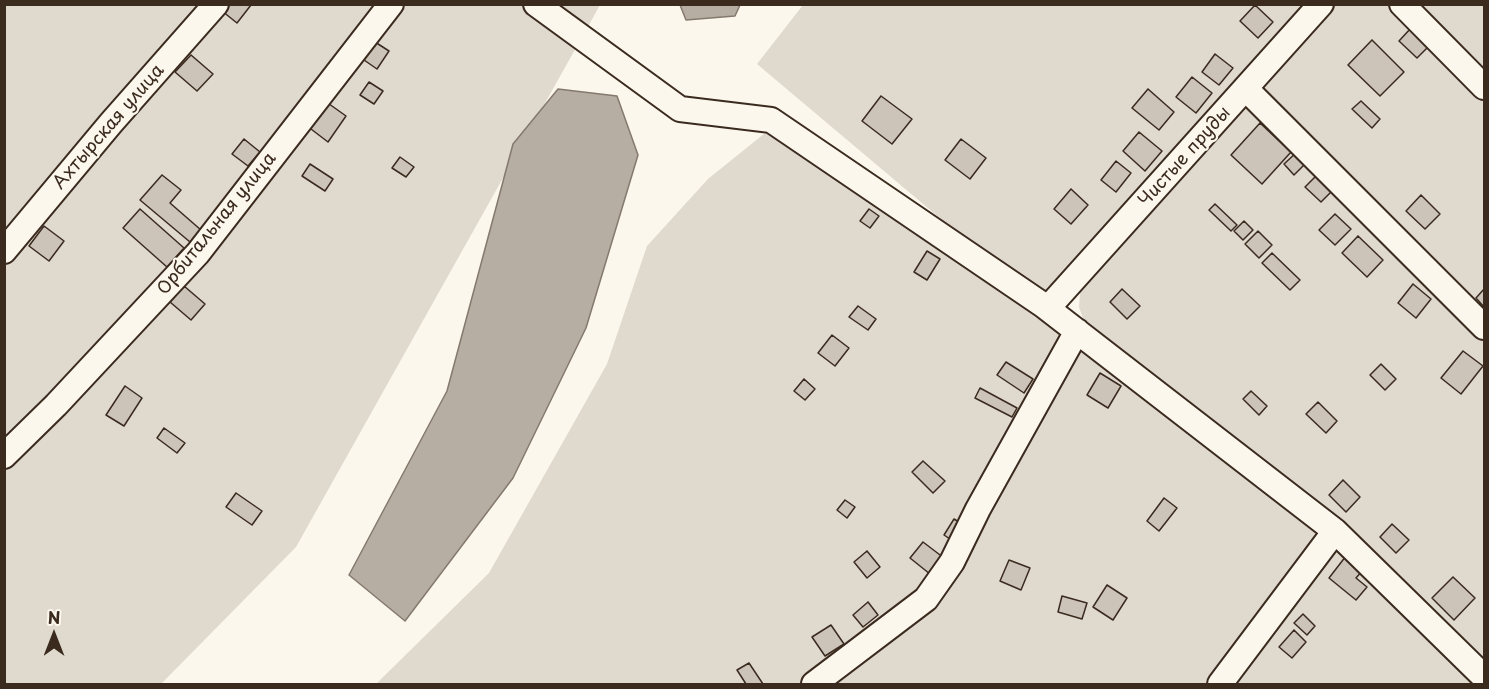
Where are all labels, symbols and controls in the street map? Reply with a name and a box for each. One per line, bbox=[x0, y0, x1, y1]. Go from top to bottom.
street label: Ахтырская улица bbox=[49, 60, 169, 194]
street label: Чистые пруды bbox=[1134, 102, 1236, 212]
street label: Орбитальная улица bbox=[153, 148, 281, 300]
north arrow bbox=[24, 605, 84, 665]
text: N bbox=[48, 605, 60, 629]

